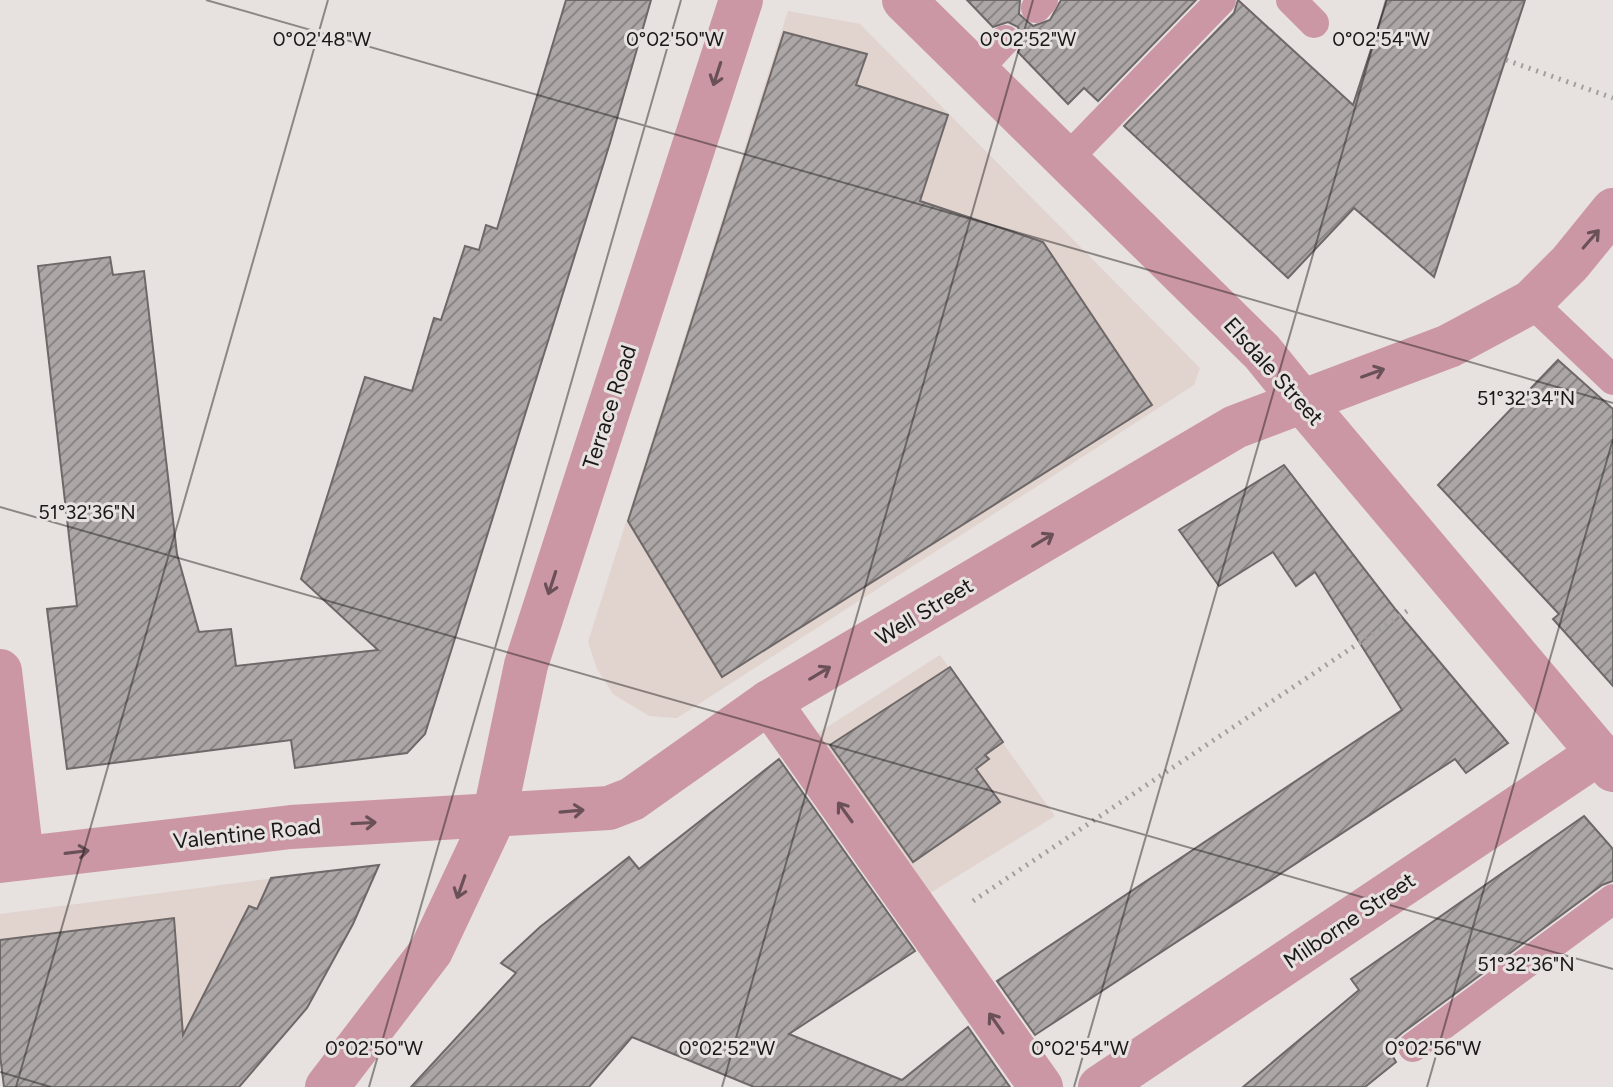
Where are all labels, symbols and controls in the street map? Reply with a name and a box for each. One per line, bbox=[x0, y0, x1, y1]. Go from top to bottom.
text: 0°02'48"W bbox=[273, 27, 371, 51]
text: 0°02'50"W bbox=[626, 27, 724, 51]
text: 0°02'52"W bbox=[980, 27, 1076, 51]
text: 0°02'54"W bbox=[1332, 27, 1430, 51]
one-way arrow bbox=[708, 62, 723, 87]
one-way arrow bbox=[1581, 230, 1599, 250]
street label: Elsdale Street bbox=[1218, 312, 1329, 431]
street label: Terrace Road bbox=[577, 342, 642, 473]
one-way arrow bbox=[1361, 365, 1386, 380]
text: 51°32'34"N bbox=[1477, 386, 1575, 410]
text: 51°32'36"N bbox=[38, 500, 136, 524]
one-way arrow bbox=[1031, 532, 1054, 548]
one-way arrow bbox=[544, 570, 559, 595]
street label: Well Street bbox=[871, 572, 978, 651]
one-way arrow bbox=[807, 665, 831, 680]
one-way arrow bbox=[837, 801, 853, 823]
one-way arrow bbox=[558, 804, 585, 819]
street label: Valentine Road bbox=[172, 812, 322, 855]
one-way arrow bbox=[350, 816, 377, 831]
one-way arrow bbox=[64, 844, 90, 859]
street label: Milborne Street bbox=[1278, 866, 1420, 974]
one-way arrow bbox=[452, 875, 467, 900]
text: 51°32'36"N bbox=[1477, 952, 1575, 976]
one-way arrow bbox=[988, 1013, 1004, 1035]
text: 0°02'50"W bbox=[325, 1036, 423, 1060]
text: 0°02'52"W bbox=[679, 1036, 775, 1060]
text: 0°02'54"W bbox=[1031, 1036, 1129, 1060]
text: 0°02'56"W bbox=[1385, 1036, 1481, 1060]

